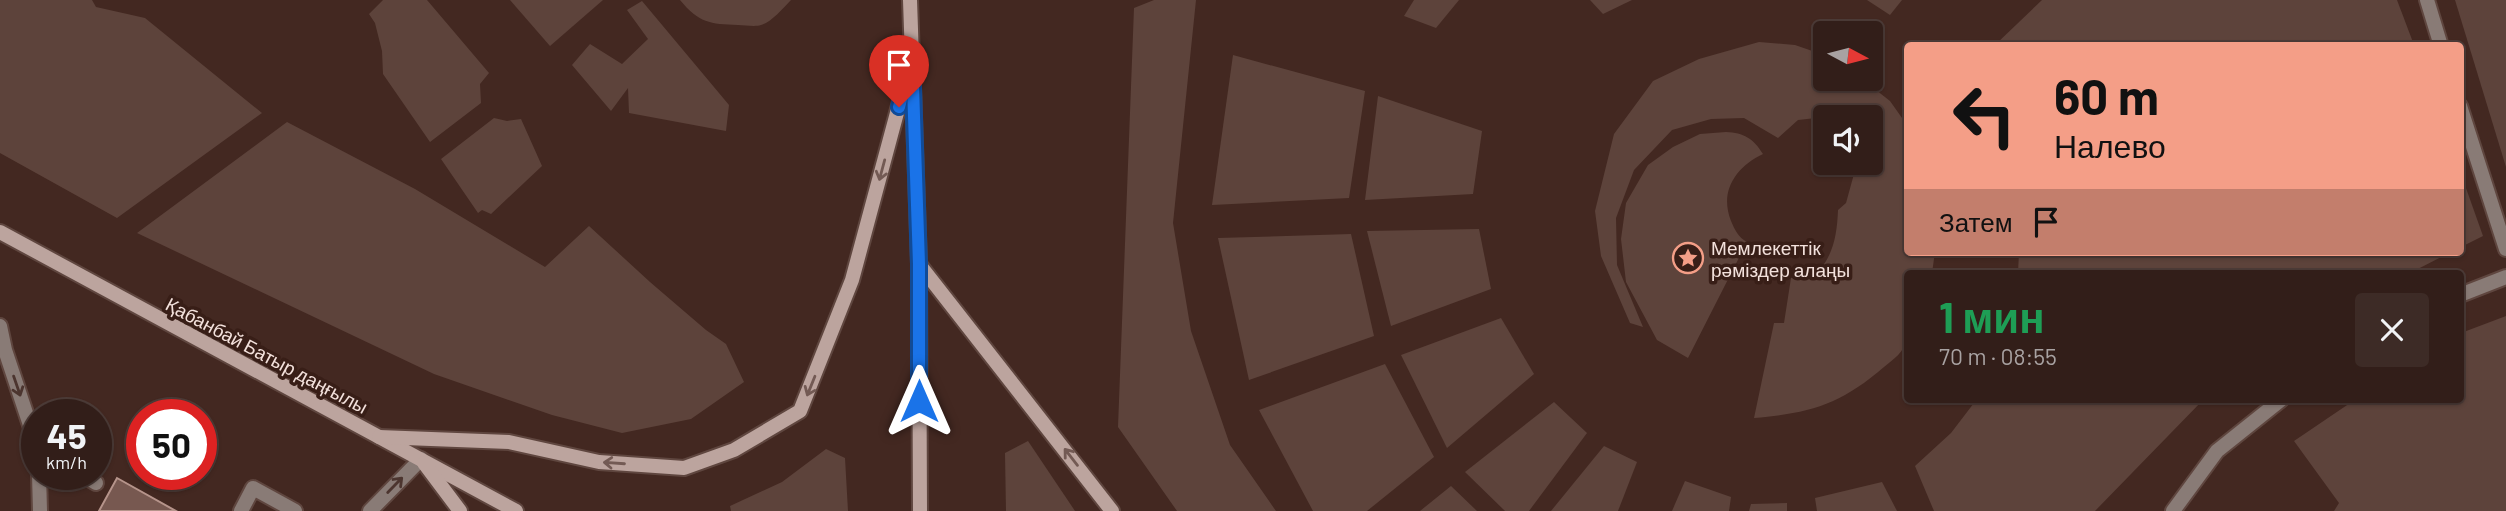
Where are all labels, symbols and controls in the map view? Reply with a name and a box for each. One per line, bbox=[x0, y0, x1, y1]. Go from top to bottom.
north arrow bbox=[1813, 21, 1883, 91]
map controls bbox=[1813, 21, 1883, 175]
pin bbox=[869, 35, 929, 107]
icon: arrive bbox=[880, 46, 918, 84]
text: 60 m bbox=[2054, 66, 2159, 125]
icon: left bbox=[1939, 70, 2030, 161]
button: sound bbox=[1813, 105, 1883, 175]
text: Налево bbox=[2054, 126, 2166, 164]
one-way arrow bbox=[875, 159, 888, 181]
icon: arrive bbox=[2027, 203, 2065, 241]
text: Затем bbox=[1939, 206, 2013, 237]
place label: Мемлекеттік рәміздер алаңы bbox=[1711, 236, 1850, 281]
place icon: Мемлекеттік рәміздер алаңы bbox=[1671, 241, 1705, 275]
text: 1 мин bbox=[1939, 291, 2045, 341]
street label: Қабанбай Батыр даңғылы bbox=[162, 292, 372, 418]
button: close bbox=[2355, 293, 2429, 367]
text: 70 m · 08:55 bbox=[1939, 342, 2057, 370]
position arrow bbox=[882, 364, 956, 438]
one-way arrow bbox=[12, 375, 24, 397]
one-way arrow bbox=[803, 375, 816, 396]
speed limit sign: 50 bbox=[126, 399, 217, 490]
text: 45 bbox=[46, 414, 87, 456]
one-way arrow bbox=[1063, 448, 1078, 467]
text: km/h bbox=[46, 451, 87, 473]
one-way arrow bbox=[603, 456, 626, 469]
one-way arrow bbox=[387, 477, 404, 494]

